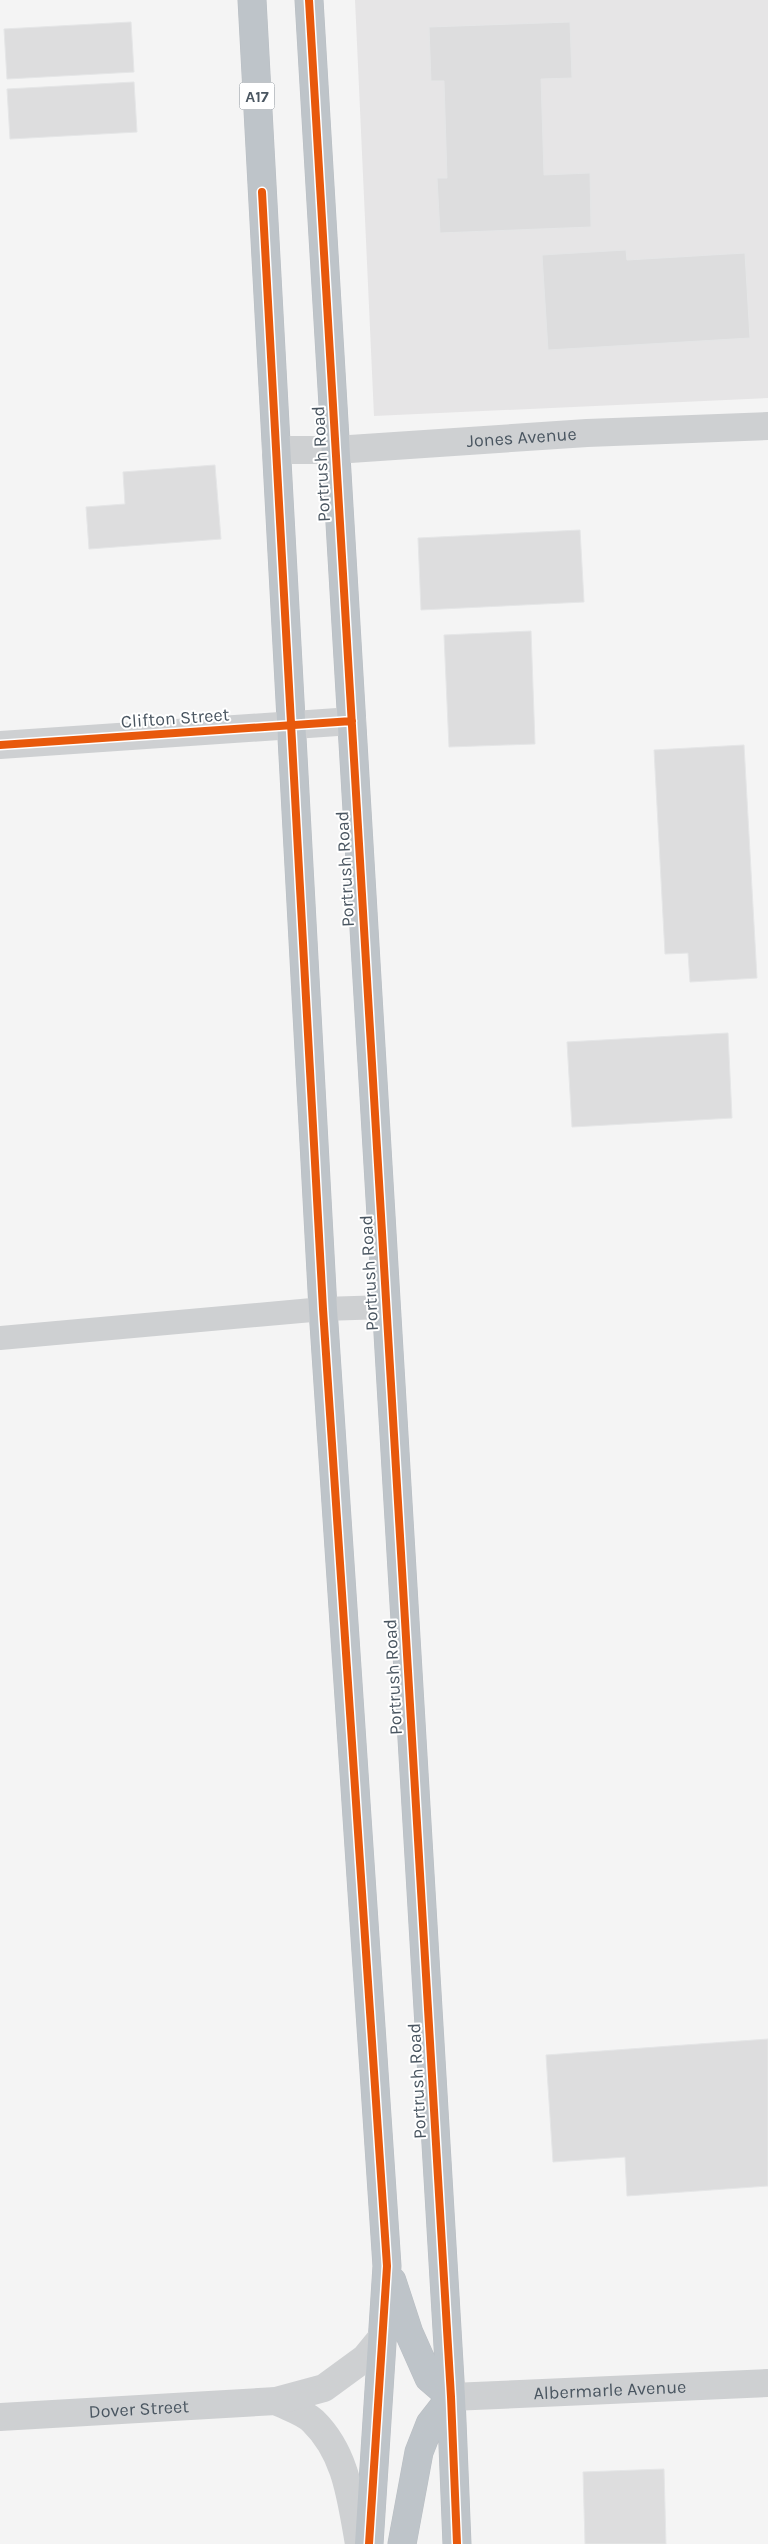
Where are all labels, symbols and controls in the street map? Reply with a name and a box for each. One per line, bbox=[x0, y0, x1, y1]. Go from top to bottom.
road number: A17 bbox=[240, 82, 274, 110]
street label: Portrush Road bbox=[307, 405, 335, 523]
street label: Jones Avenue bbox=[466, 423, 577, 452]
street label: Clifton Street bbox=[120, 703, 230, 733]
street label: Portrush Road bbox=[331, 810, 359, 928]
street label: Portrush Road bbox=[355, 1214, 383, 1332]
street label: Portrush Road bbox=[379, 1618, 407, 1736]
street label: Portrush Road bbox=[403, 2022, 431, 2140]
street label: Albermarle Avenue bbox=[533, 2376, 687, 2404]
street label: Dover Street bbox=[88, 2395, 190, 2423]

